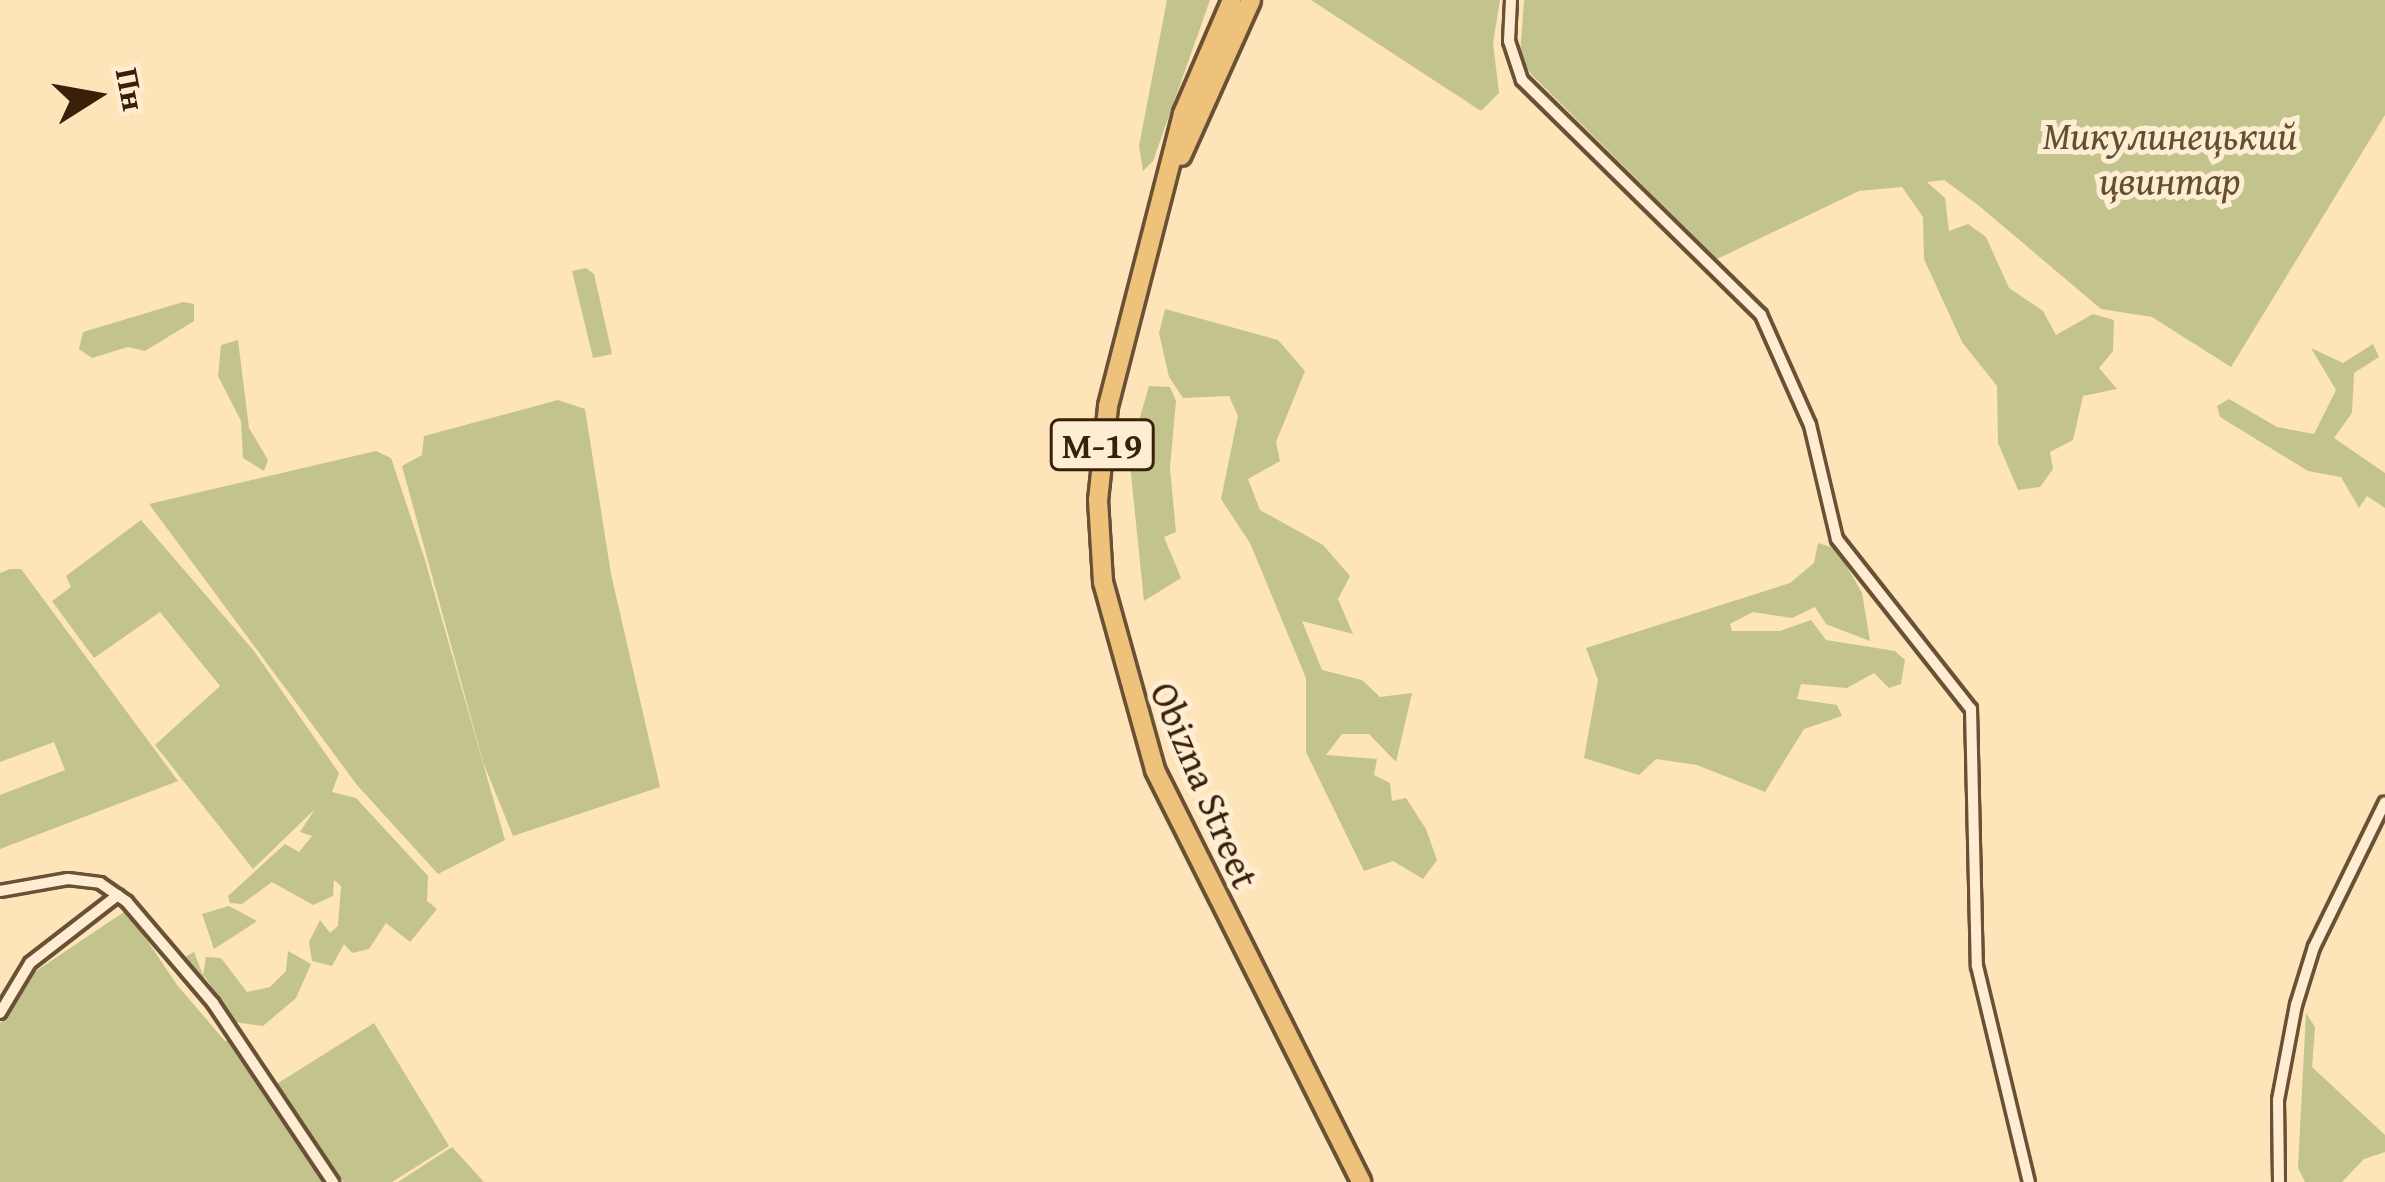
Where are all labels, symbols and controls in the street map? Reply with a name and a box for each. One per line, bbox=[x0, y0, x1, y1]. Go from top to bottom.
north arrow bbox=[36, 36, 156, 156]
text: Пн bbox=[104, 64, 159, 115]
park label: Микулинецький цвинтар bbox=[2043, 113, 2297, 204]
road number: М-19 bbox=[1048, 415, 1156, 475]
street label: Obizna Street bbox=[1141, 675, 1269, 895]

